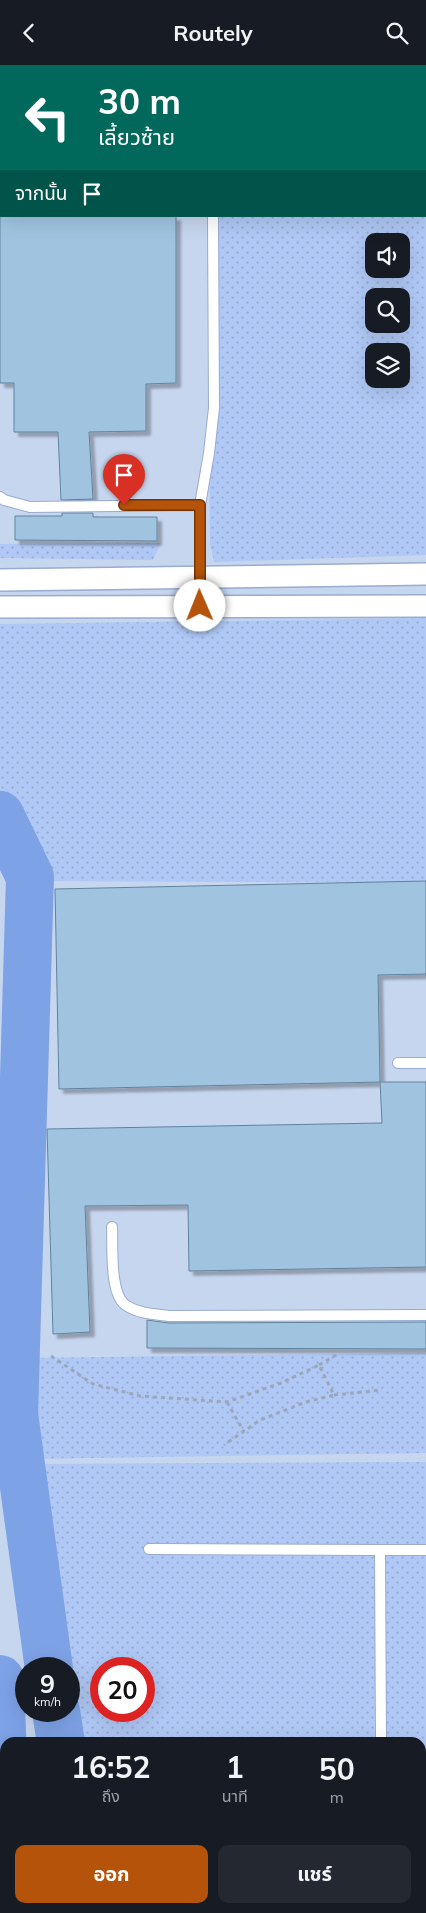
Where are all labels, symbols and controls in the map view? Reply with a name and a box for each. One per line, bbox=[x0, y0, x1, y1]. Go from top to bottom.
icon: back bbox=[15, 19, 43, 47]
text: Routely bbox=[173, 19, 253, 47]
icon: search bbox=[383, 19, 411, 47]
text: 30 m bbox=[98, 79, 181, 123]
icon: left bbox=[15, 85, 80, 150]
text: เลี้ยวซ้าย bbox=[98, 123, 175, 151]
icon: arrive bbox=[78, 180, 106, 208]
text: จากนั้น bbox=[15, 181, 68, 205]
map controls bbox=[365, 233, 410, 388]
button: sound bbox=[365, 233, 410, 278]
button: search bbox=[365, 288, 410, 333]
button: layers bbox=[365, 343, 410, 388]
pin bbox=[103, 454, 145, 505]
icon: arrive bbox=[110, 461, 138, 489]
position arrow bbox=[173, 579, 225, 631]
speed limit sign: 20 bbox=[90, 1657, 155, 1722]
text: 9 bbox=[40, 1668, 55, 1699]
text: km/h bbox=[34, 1694, 61, 1709]
text: 16:52 bbox=[71, 1748, 151, 1786]
text: 1 bbox=[226, 1748, 244, 1786]
text: 50 bbox=[319, 1750, 355, 1788]
text: ถึง bbox=[102, 1786, 120, 1806]
text: นาที bbox=[222, 1786, 248, 1806]
text: m bbox=[330, 1787, 344, 1807]
button: ออก bbox=[15, 1845, 208, 1903]
button: แชร์ bbox=[218, 1845, 411, 1903]

